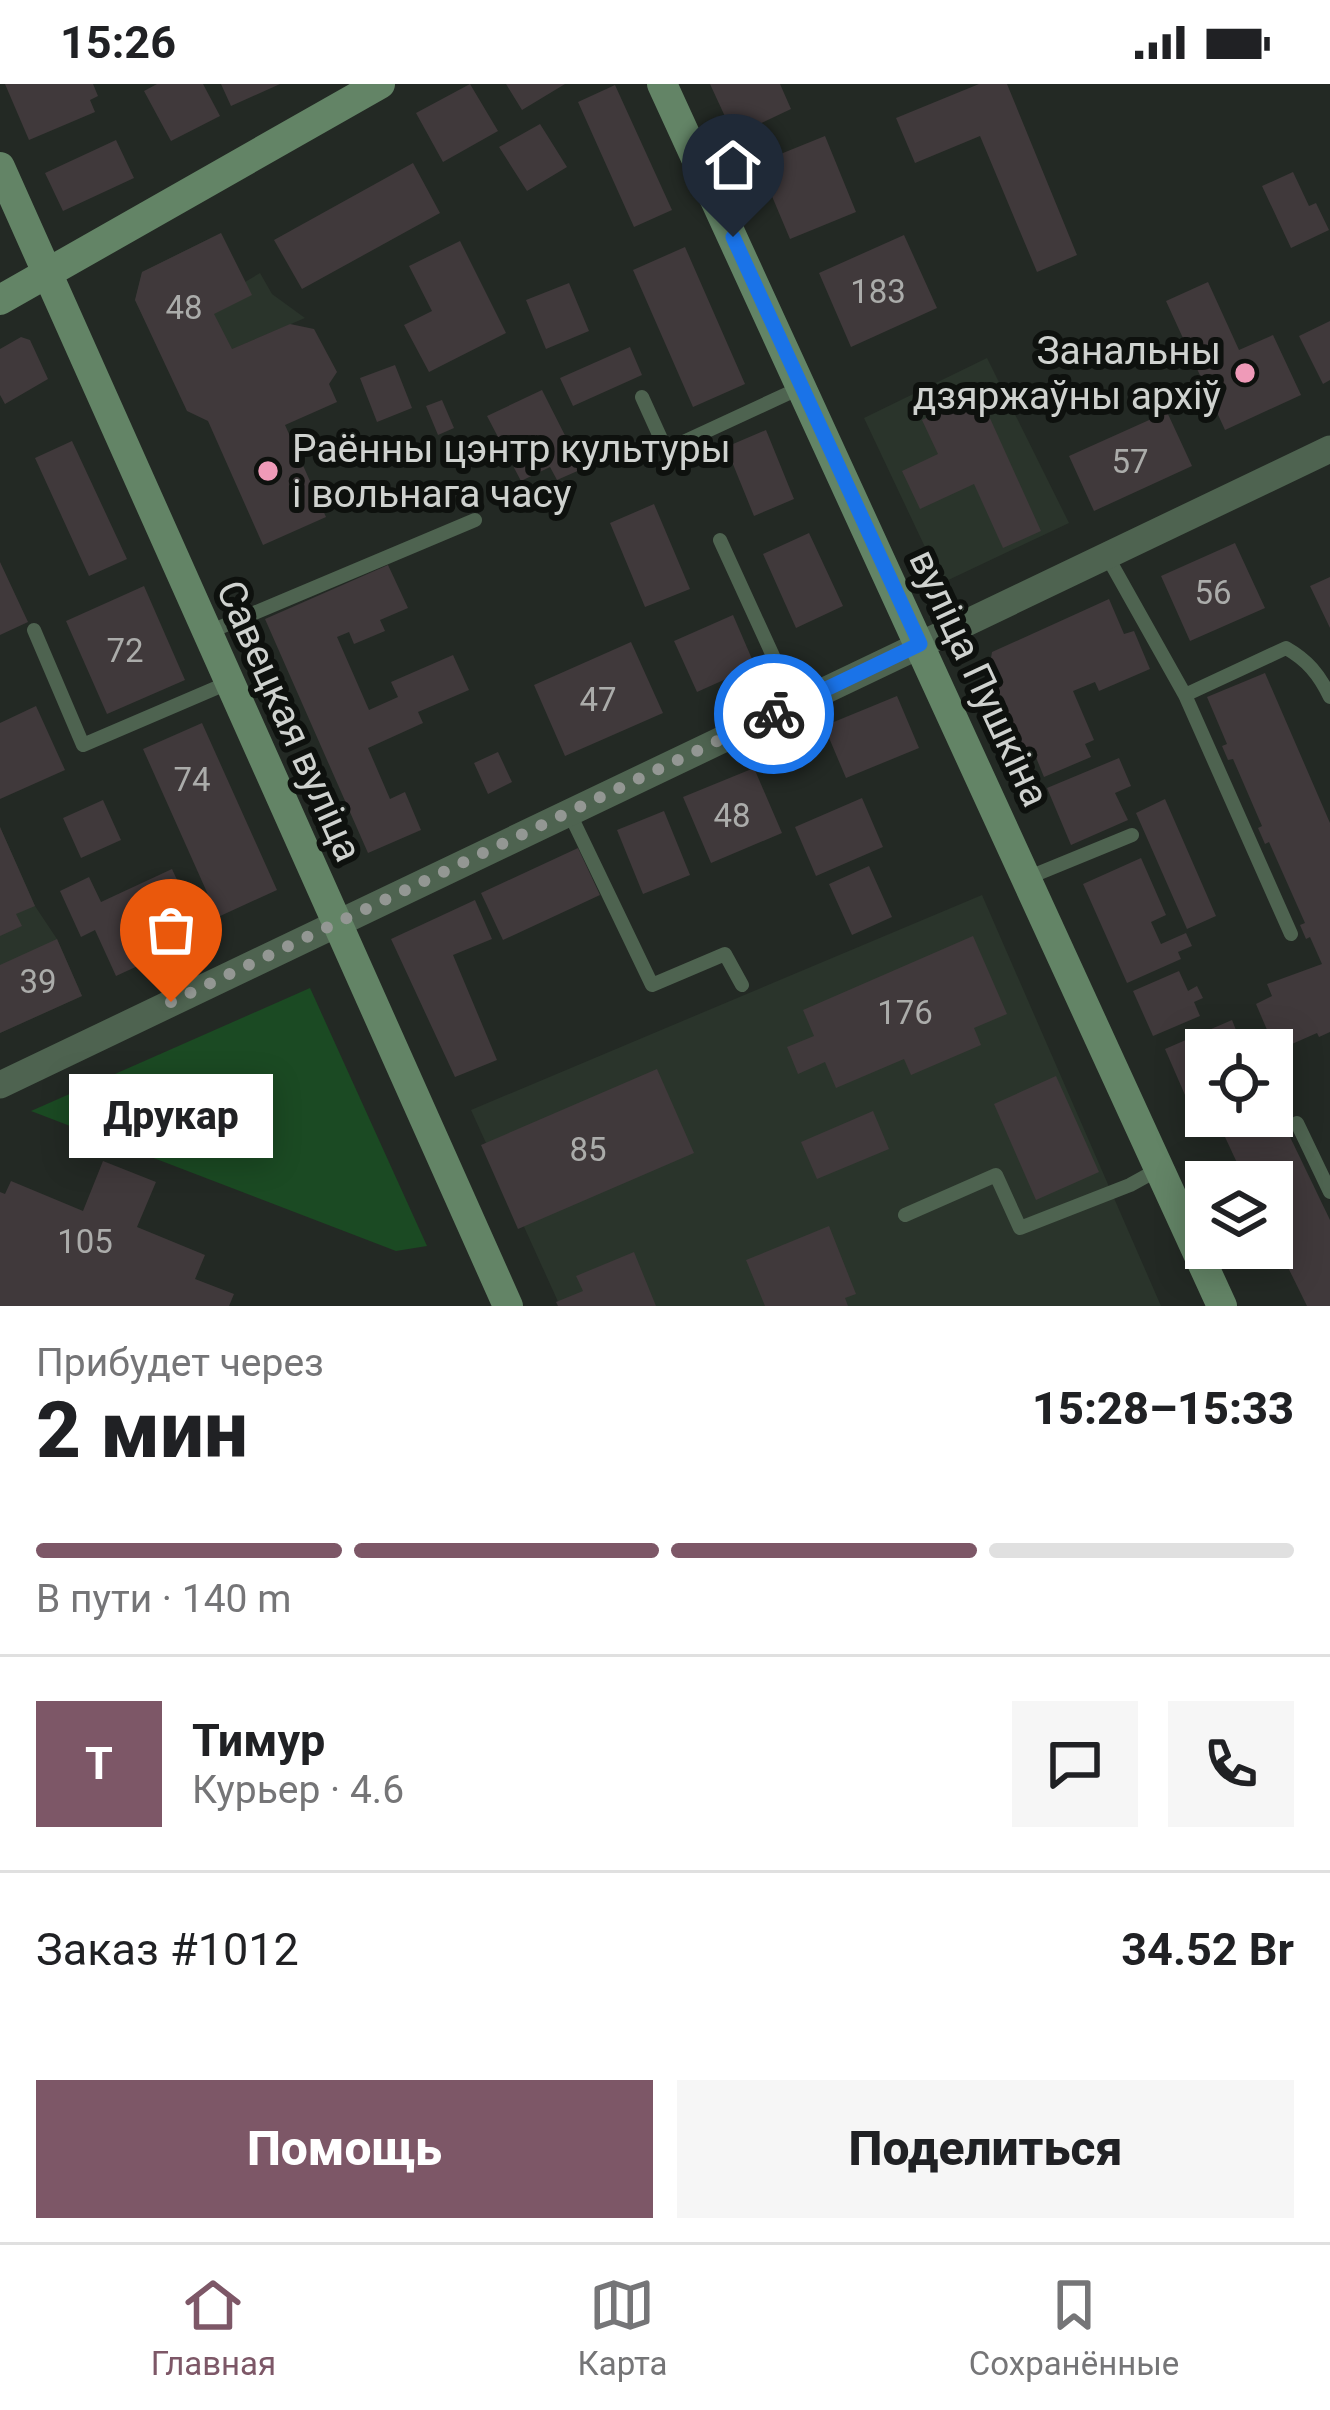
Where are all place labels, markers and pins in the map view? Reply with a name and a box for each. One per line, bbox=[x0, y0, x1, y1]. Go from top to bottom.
pin bbox=[682, 114, 784, 237]
place label: Занальны дзяржаўны архіў bbox=[913, 328, 1221, 419]
marker: Занальны дзяржаўны архіў bbox=[1232, 360, 1258, 386]
place label: Раённы цэнтр культуры і вольнага часу bbox=[292, 426, 731, 517]
marker: Раённы цэнтр культуры і вольнага часу bbox=[255, 458, 281, 484]
pin bbox=[120, 879, 222, 1002]
callout: Друкар bbox=[69, 1074, 273, 1158]

